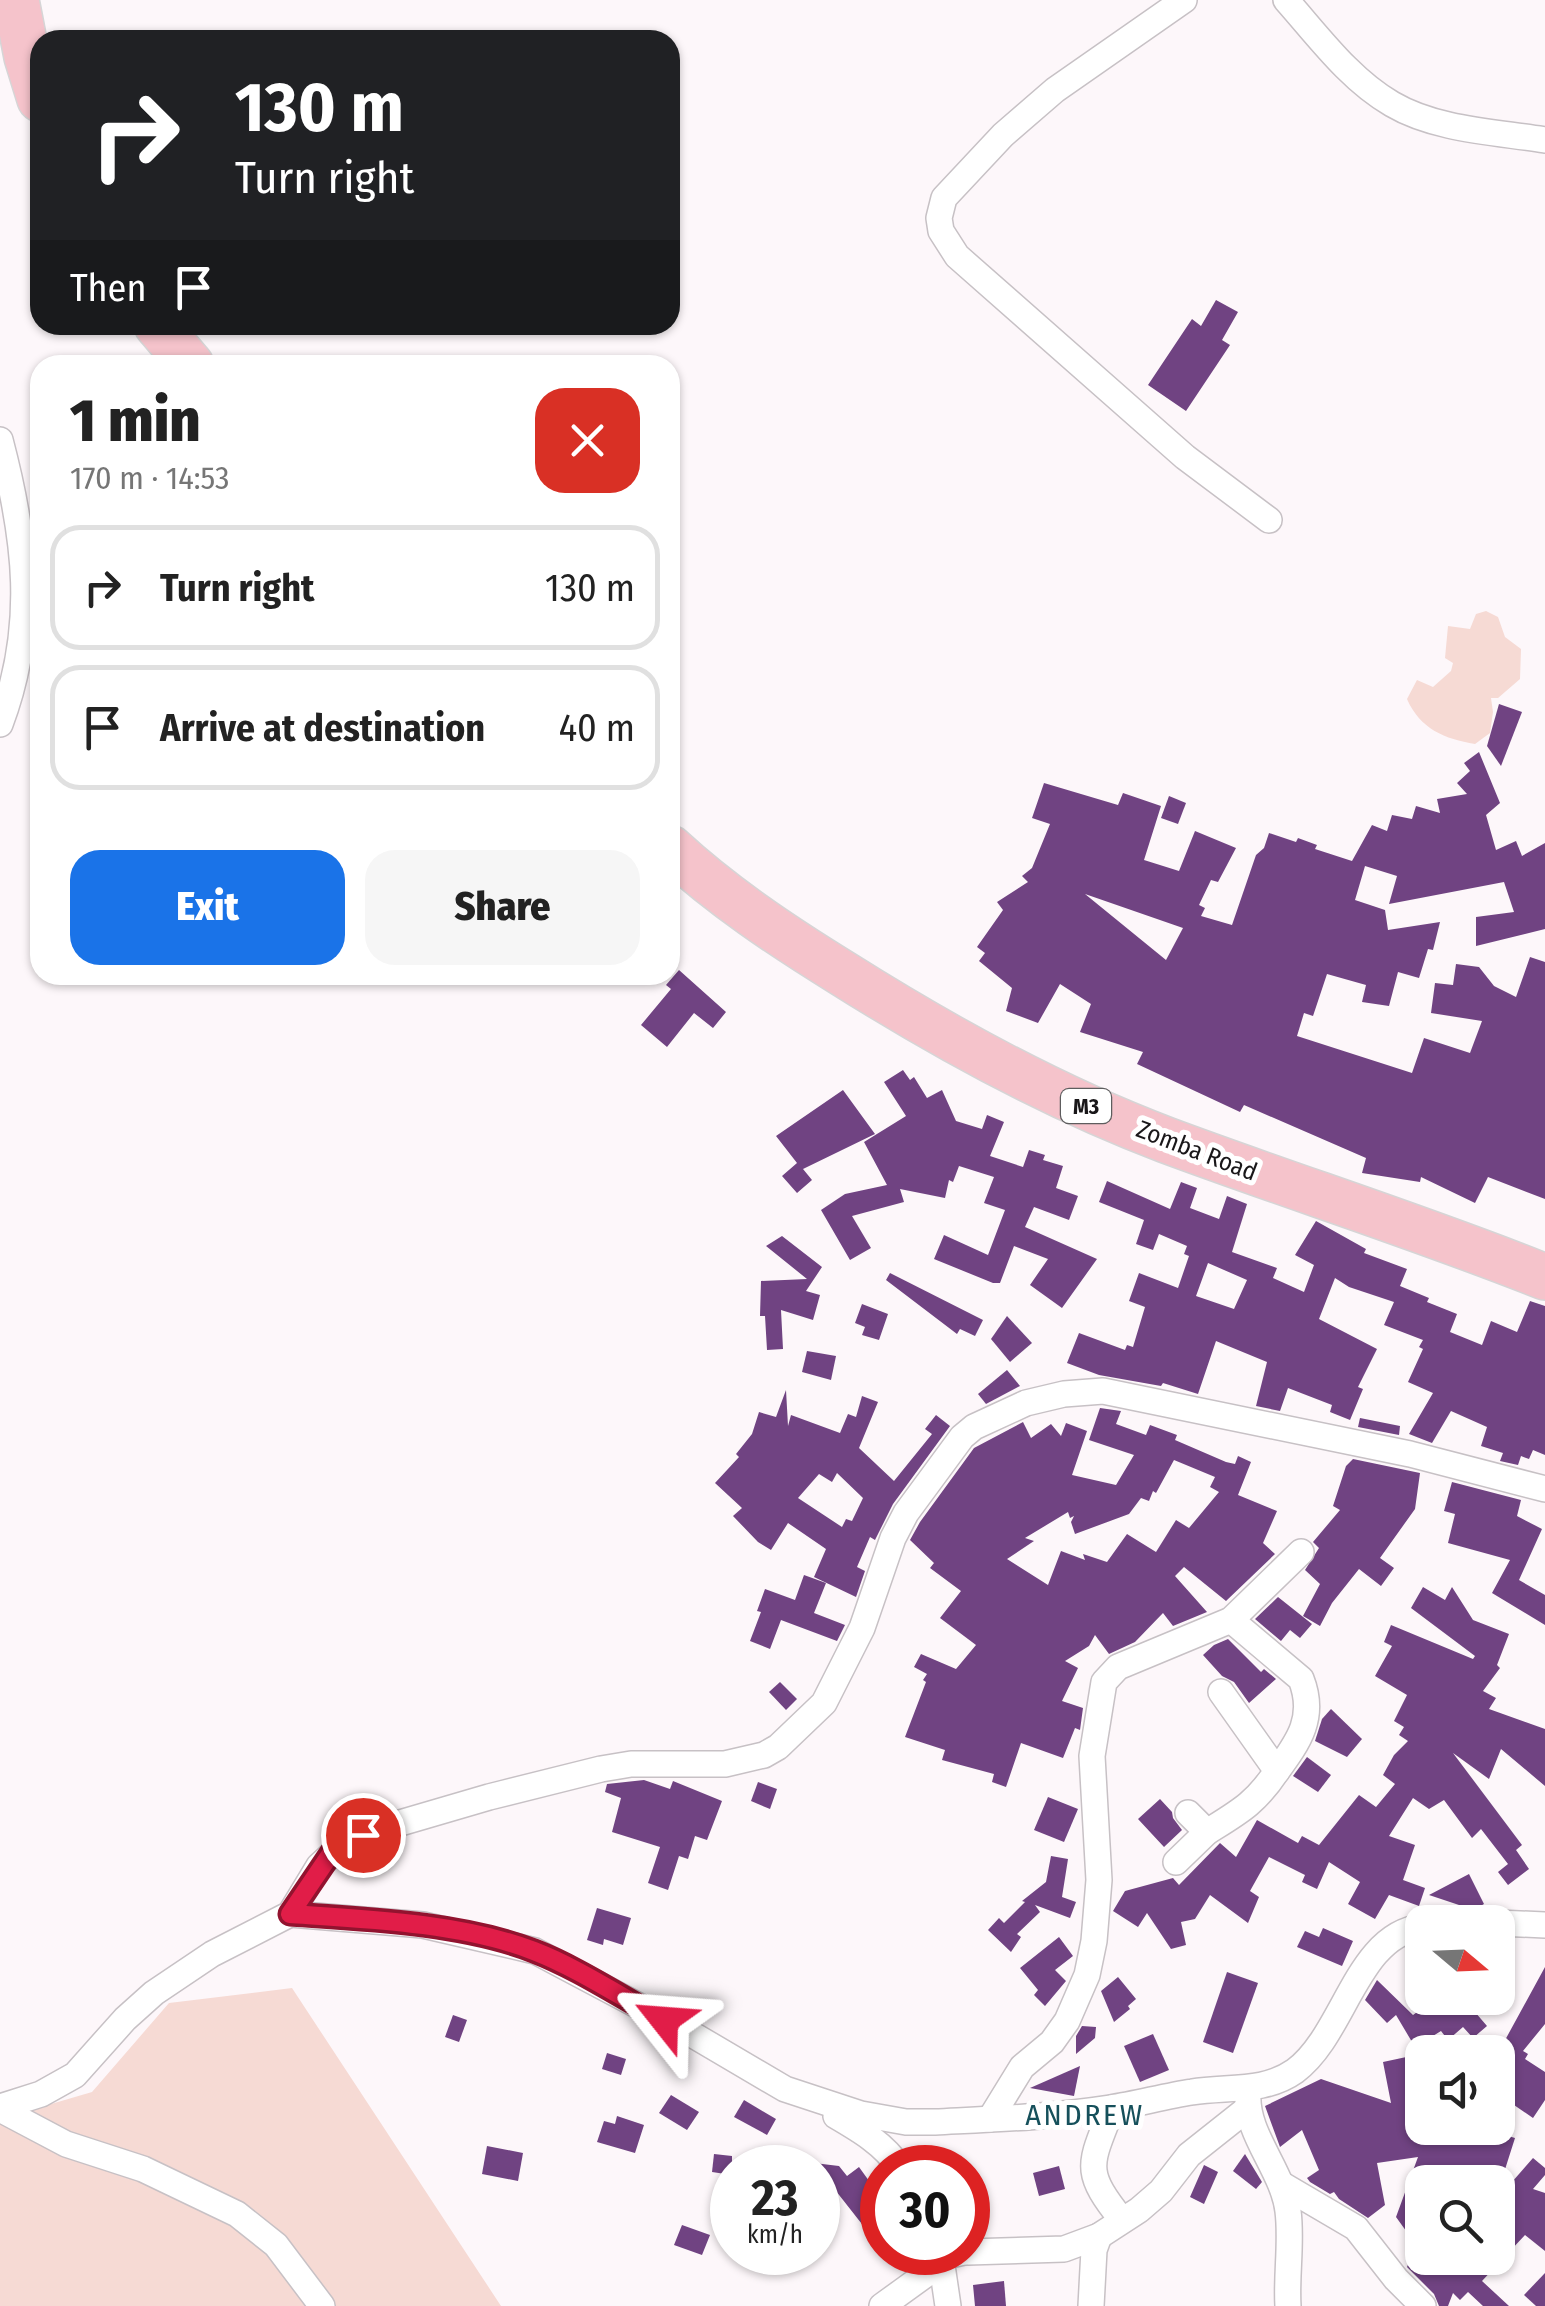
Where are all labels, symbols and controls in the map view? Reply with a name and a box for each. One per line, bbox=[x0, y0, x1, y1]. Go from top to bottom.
text: 130 m bbox=[235, 66, 404, 150]
icon: right bbox=[70, 70, 200, 200]
text: Turn right bbox=[235, 151, 414, 205]
icon: arrive bbox=[166, 260, 221, 315]
text: Then bbox=[70, 265, 146, 311]
text: 1 min bbox=[70, 385, 201, 457]
button: close bbox=[535, 388, 640, 493]
text: 170 m · 14:53 bbox=[70, 459, 230, 497]
icon: right bbox=[75, 560, 130, 615]
text: Turn right bbox=[160, 565, 314, 611]
text: 130 m bbox=[545, 565, 635, 611]
icon: arrive bbox=[75, 700, 130, 755]
text: Arrive at destination bbox=[160, 705, 485, 751]
text: 40 m bbox=[559, 705, 635, 751]
button: Exit bbox=[70, 850, 345, 965]
button: Share bbox=[365, 850, 640, 965]
road number: M3 bbox=[1061, 1089, 1111, 1123]
street label: Zomba Road bbox=[1132, 1114, 1261, 1188]
pin bbox=[321, 1793, 406, 1878]
icon: arrive bbox=[336, 1808, 391, 1863]
north arrow bbox=[1405, 1905, 1515, 2015]
map controls bbox=[1405, 1905, 1515, 2275]
position arrow bbox=[612, 1968, 716, 2072]
button: sound bbox=[1405, 2035, 1515, 2145]
district label: ANDREW bbox=[1025, 2097, 1145, 2133]
speed limit sign: 30 bbox=[860, 2145, 990, 2275]
button: search bbox=[1405, 2165, 1515, 2275]
text: 23 bbox=[752, 2168, 798, 2228]
text: km/h bbox=[747, 2220, 803, 2250]

